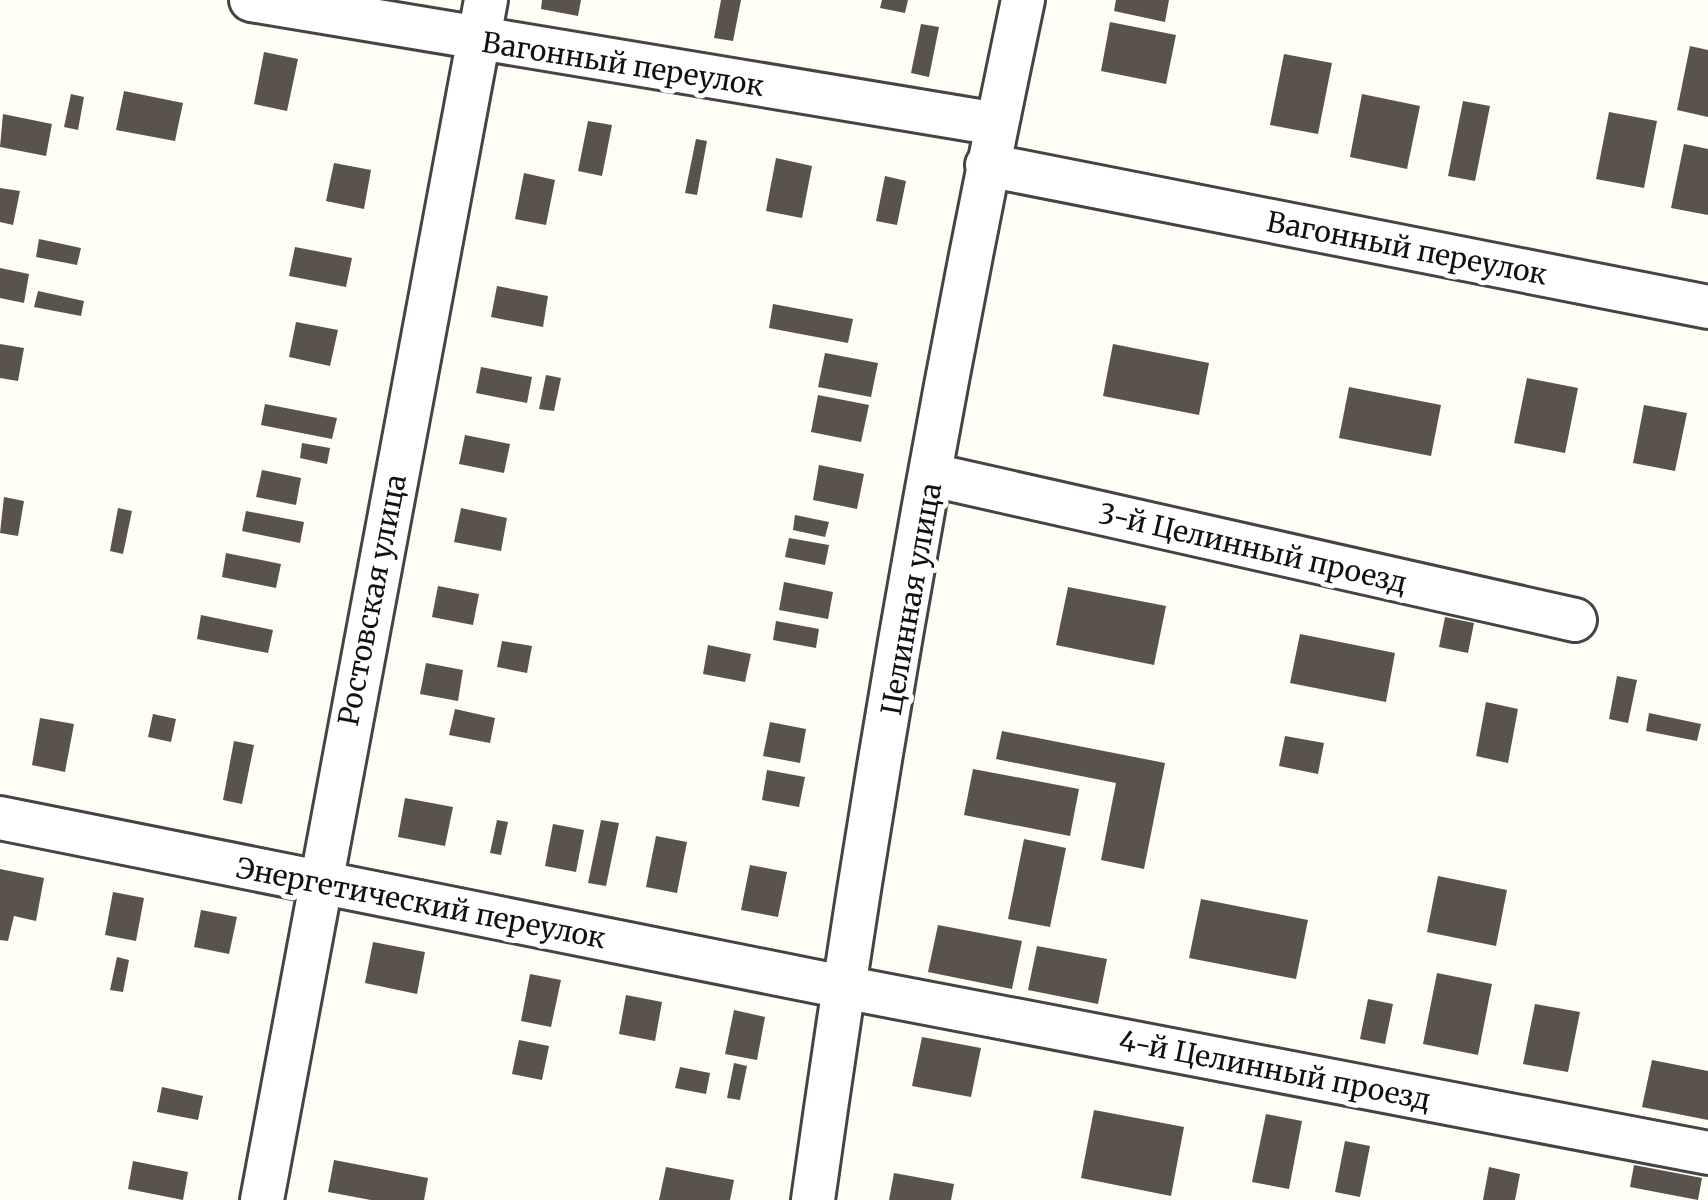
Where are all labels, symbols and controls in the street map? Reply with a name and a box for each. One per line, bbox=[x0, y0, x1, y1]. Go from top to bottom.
street label: Вагонный переулок bbox=[479, 24, 767, 104]
street label: Вагонный переулок bbox=[1264, 203, 1551, 293]
street label: Ростовская улица bbox=[330, 471, 414, 729]
street label: Целинная улица bbox=[873, 480, 949, 718]
street label: 3-й Целинный проезд bbox=[1095, 495, 1411, 601]
street label: Энергетический переулок bbox=[233, 849, 609, 957]
street label: 4-й Целинный проезд bbox=[1116, 1022, 1434, 1118]

